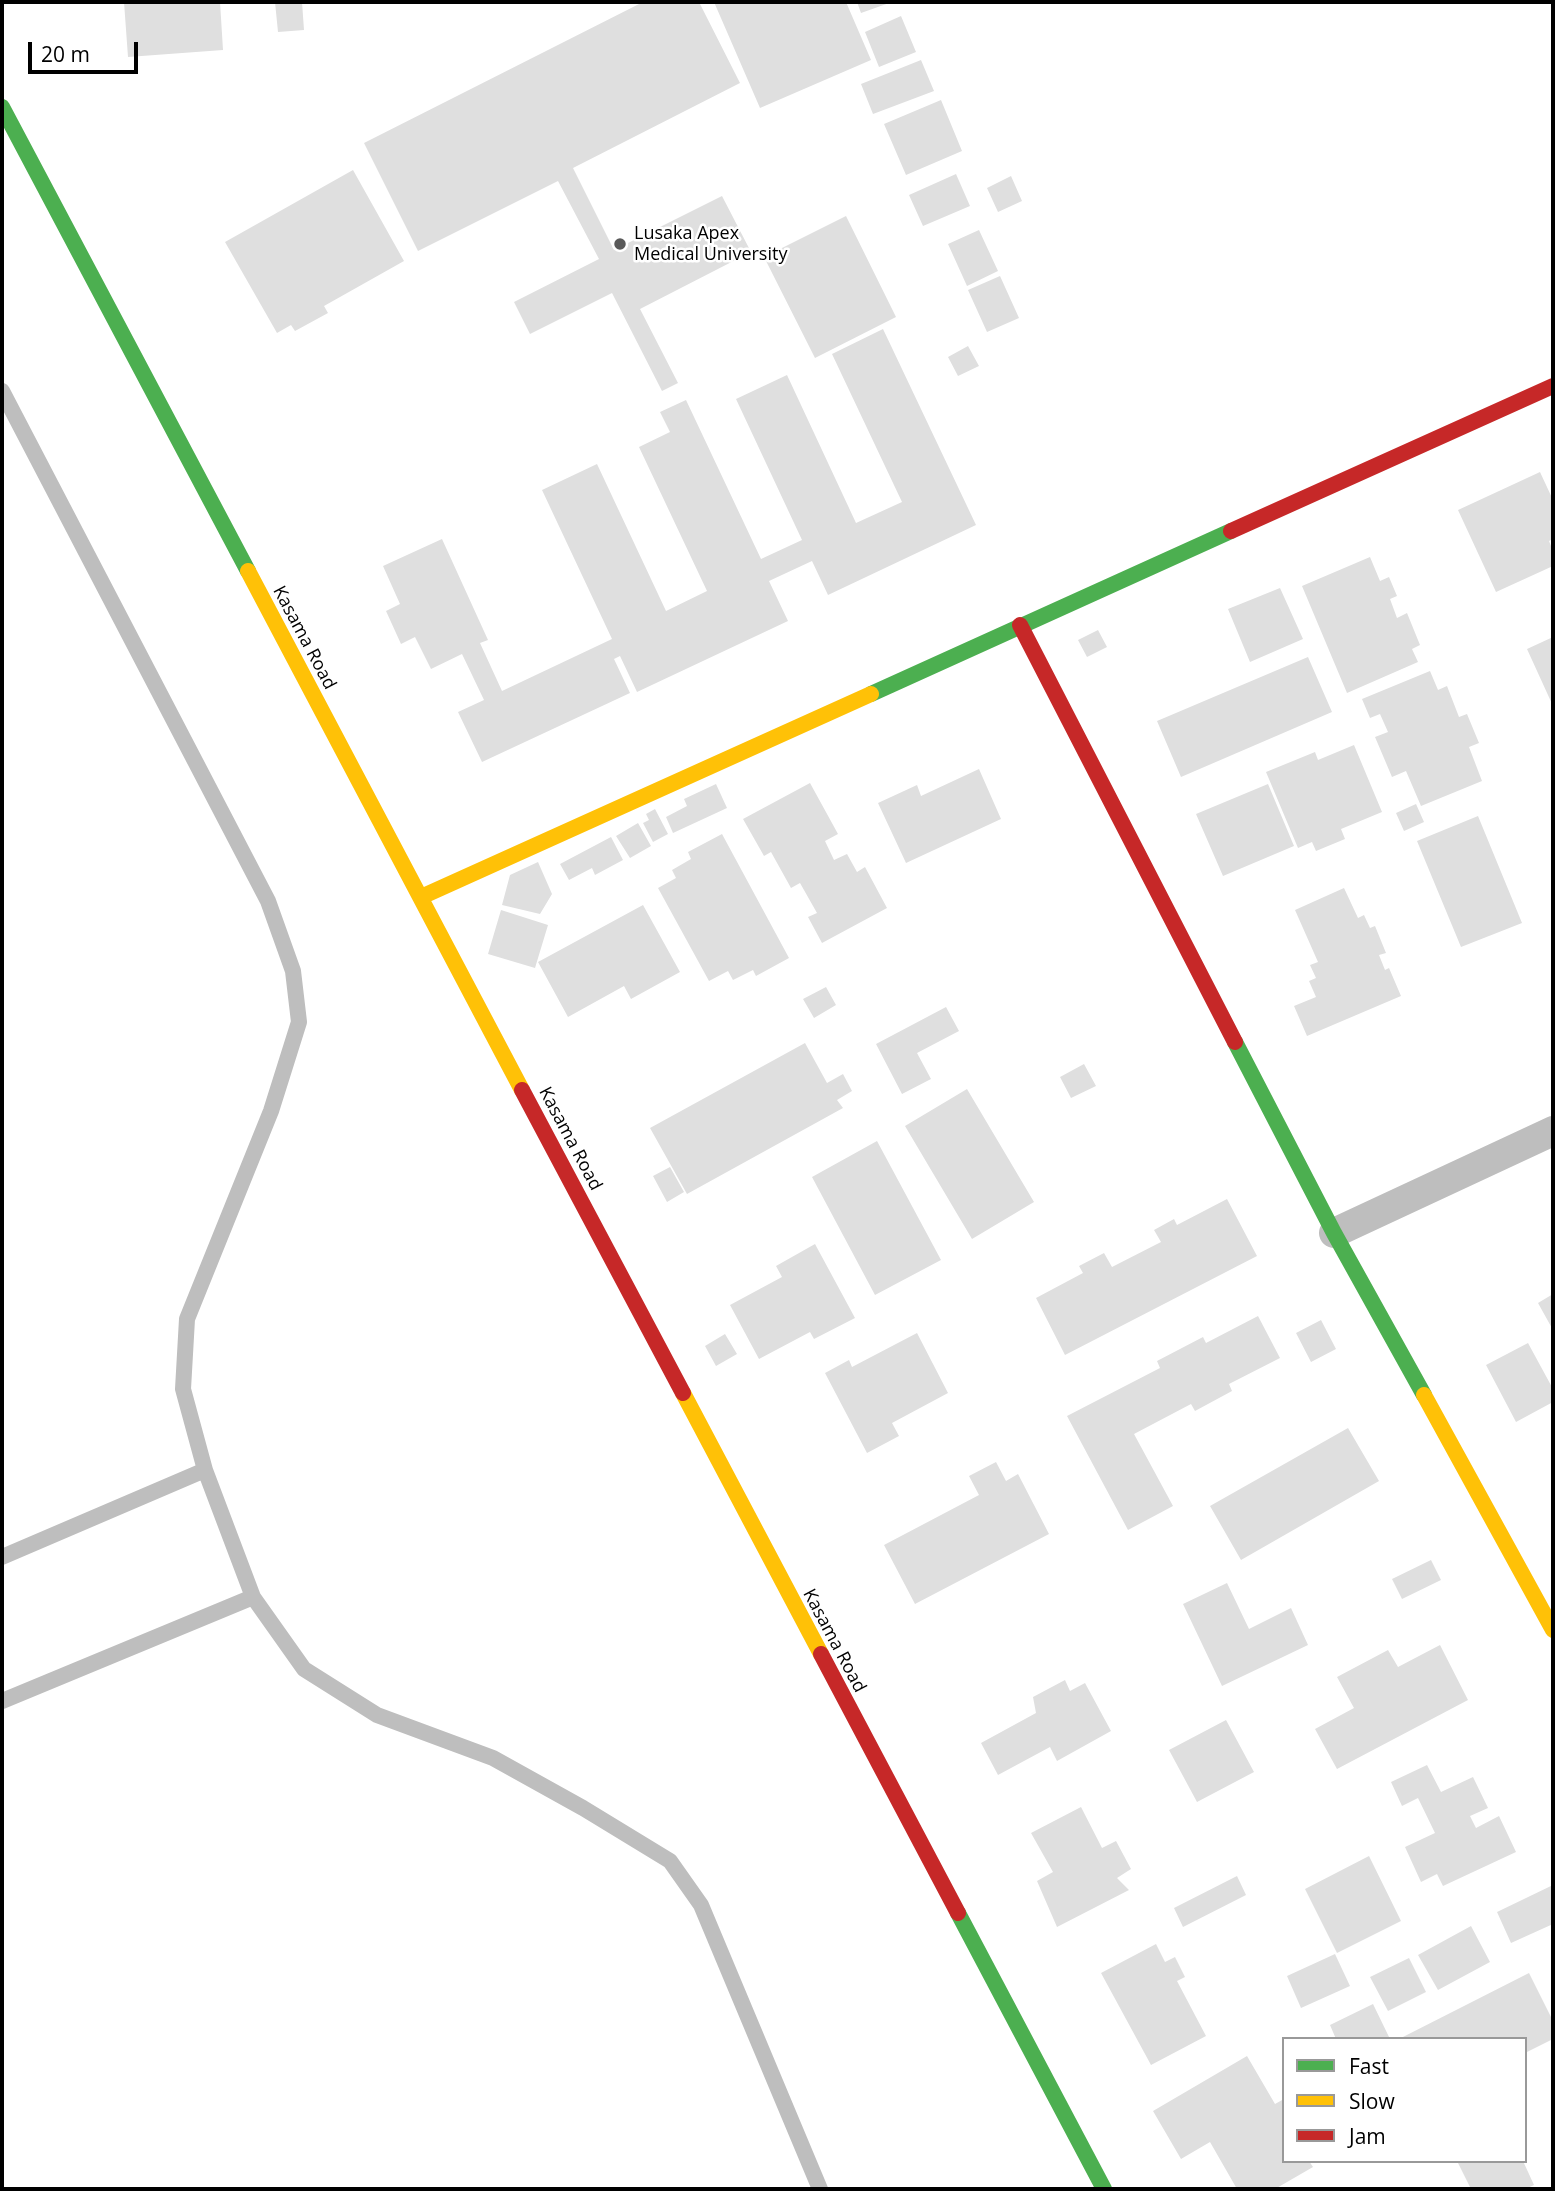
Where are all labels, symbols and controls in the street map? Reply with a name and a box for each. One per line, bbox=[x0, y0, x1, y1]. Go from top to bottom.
scale bar bbox=[32, 28, 142, 72]
text: 20 m bbox=[41, 40, 90, 68]
place label: Lusaka Apex Medical University bbox=[634, 223, 787, 266]
marker: Lusaka Apex Medical University bbox=[612, 236, 628, 252]
street label: Kasama Road bbox=[268, 583, 340, 693]
street label: Kasama Road bbox=[534, 1084, 606, 1194]
street label: Kasama Road bbox=[798, 1586, 870, 1696]
legend bbox=[1282, 2037, 1527, 2163]
text: Fast bbox=[1349, 2052, 1389, 2080]
text: Slow bbox=[1349, 2087, 1395, 2115]
text: Jam bbox=[1349, 2122, 1386, 2150]

